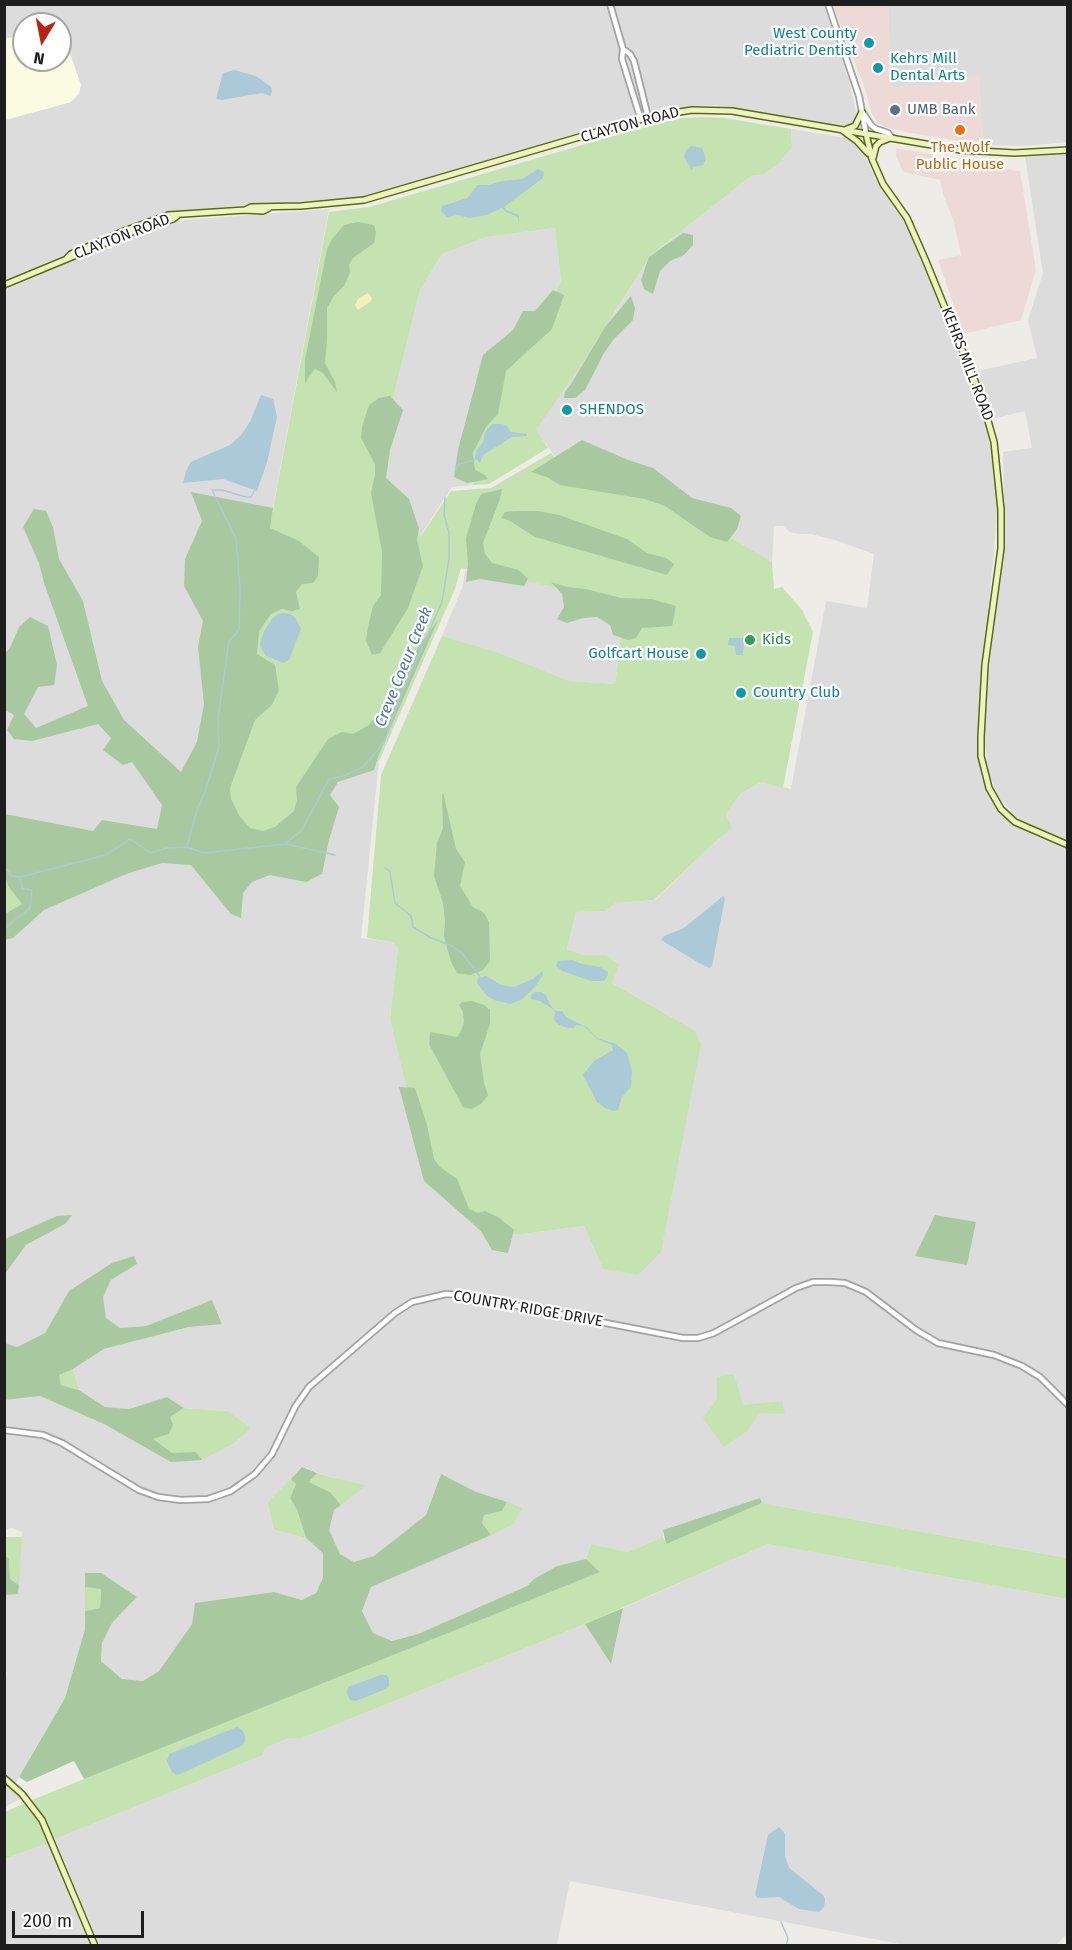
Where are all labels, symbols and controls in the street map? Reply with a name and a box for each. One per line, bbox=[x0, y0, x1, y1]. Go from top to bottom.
north arrow bbox=[12, 12, 72, 72]
place label: West County Pediatric Dentist bbox=[744, 25, 857, 60]
marker: West County Pediatric Dentist bbox=[862, 36, 876, 50]
text: N bbox=[32, 48, 46, 69]
place label: Kehrs Mill Dental Arts bbox=[890, 50, 965, 85]
marker: Kehrs Mill Dental Arts bbox=[871, 61, 885, 75]
place label: UMB Bank bbox=[907, 101, 975, 119]
street label: CLAYTON ROAD bbox=[579, 103, 681, 147]
marker: UMB Bank bbox=[888, 103, 902, 117]
marker: The Wolf Public House bbox=[953, 123, 967, 137]
place label: The Wolf Public House bbox=[916, 139, 1004, 174]
street label: CLAYTON ROAD bbox=[72, 210, 172, 264]
street label: KEHRS MILL ROAD bbox=[937, 304, 997, 424]
place label: SHENDOS bbox=[579, 401, 644, 419]
marker: SHENDOS bbox=[560, 403, 574, 417]
water label: Creve Coeur Creek bbox=[371, 604, 437, 730]
place label: Kids bbox=[762, 631, 791, 649]
marker: Kids bbox=[743, 633, 757, 647]
place label: Golfcart House bbox=[588, 645, 689, 663]
marker: Golfcart House bbox=[694, 647, 708, 661]
place label: Country Club bbox=[753, 684, 840, 702]
marker: Country Club bbox=[734, 686, 748, 700]
street label: COUNTRY RIDGE DRIVE bbox=[452, 1287, 604, 1331]
scale bar bbox=[15, 1899, 147, 1937]
text: 200 m bbox=[23, 1910, 72, 1932]

